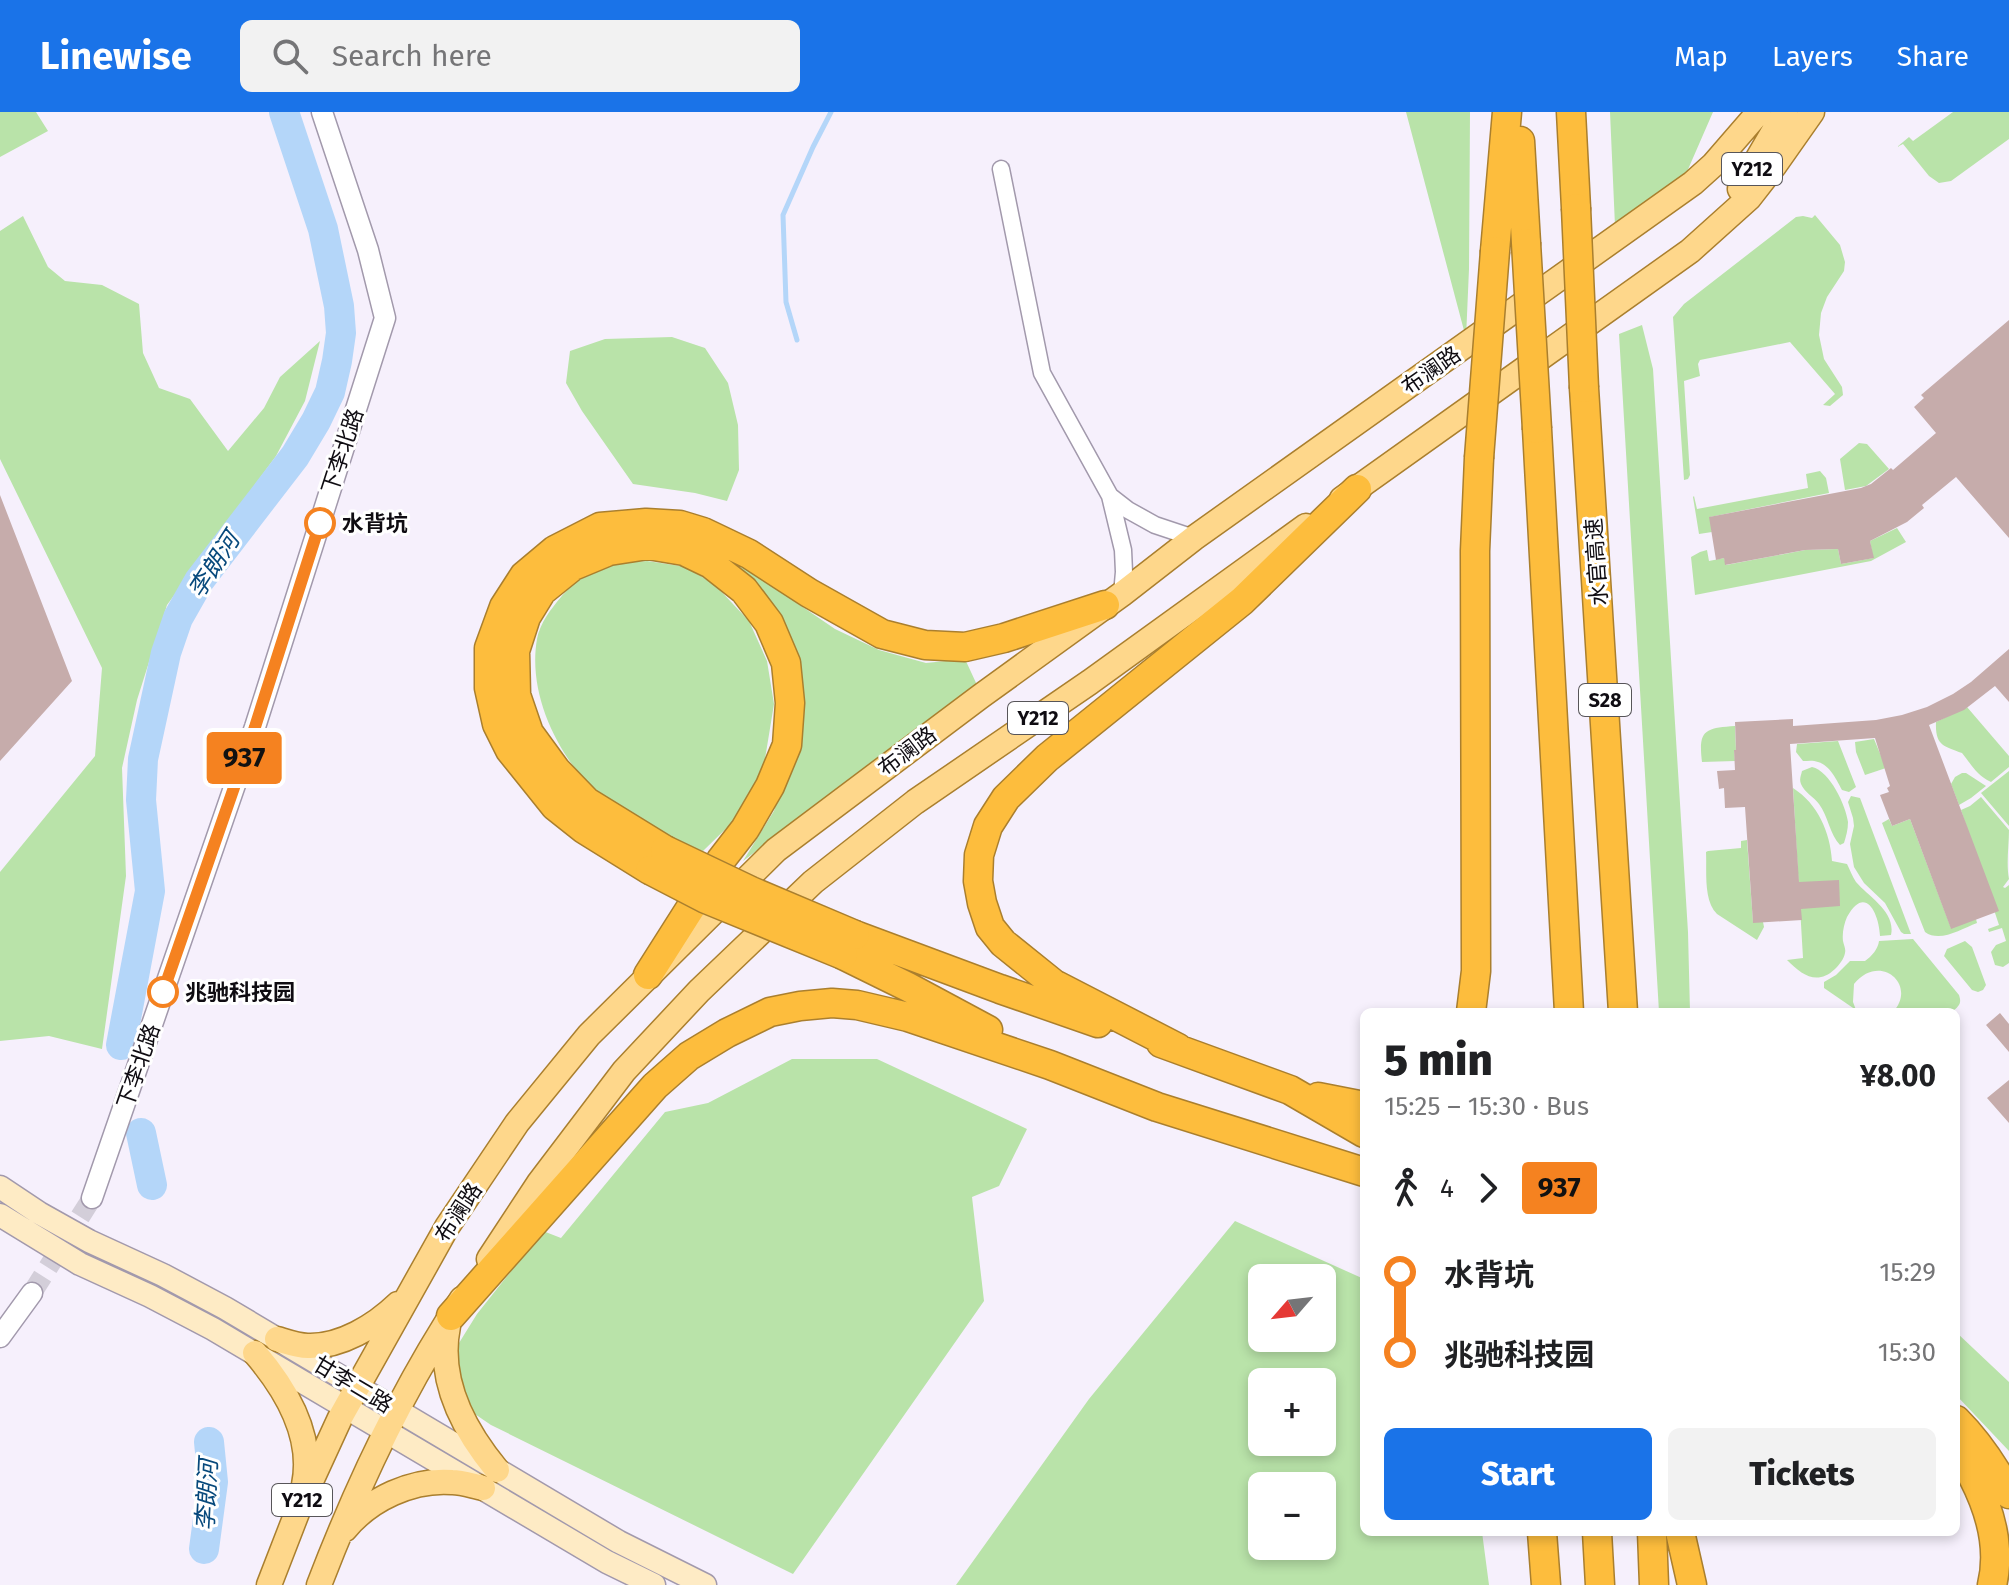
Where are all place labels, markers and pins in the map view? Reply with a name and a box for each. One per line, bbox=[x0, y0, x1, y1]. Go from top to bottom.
marker: 水背坑 bbox=[305, 508, 335, 538]
place label: 水背坑 bbox=[342, 510, 408, 537]
marker: 兆驰科技园 bbox=[148, 977, 178, 1007]
place label: 兆驰科技园 bbox=[185, 979, 295, 1006]

